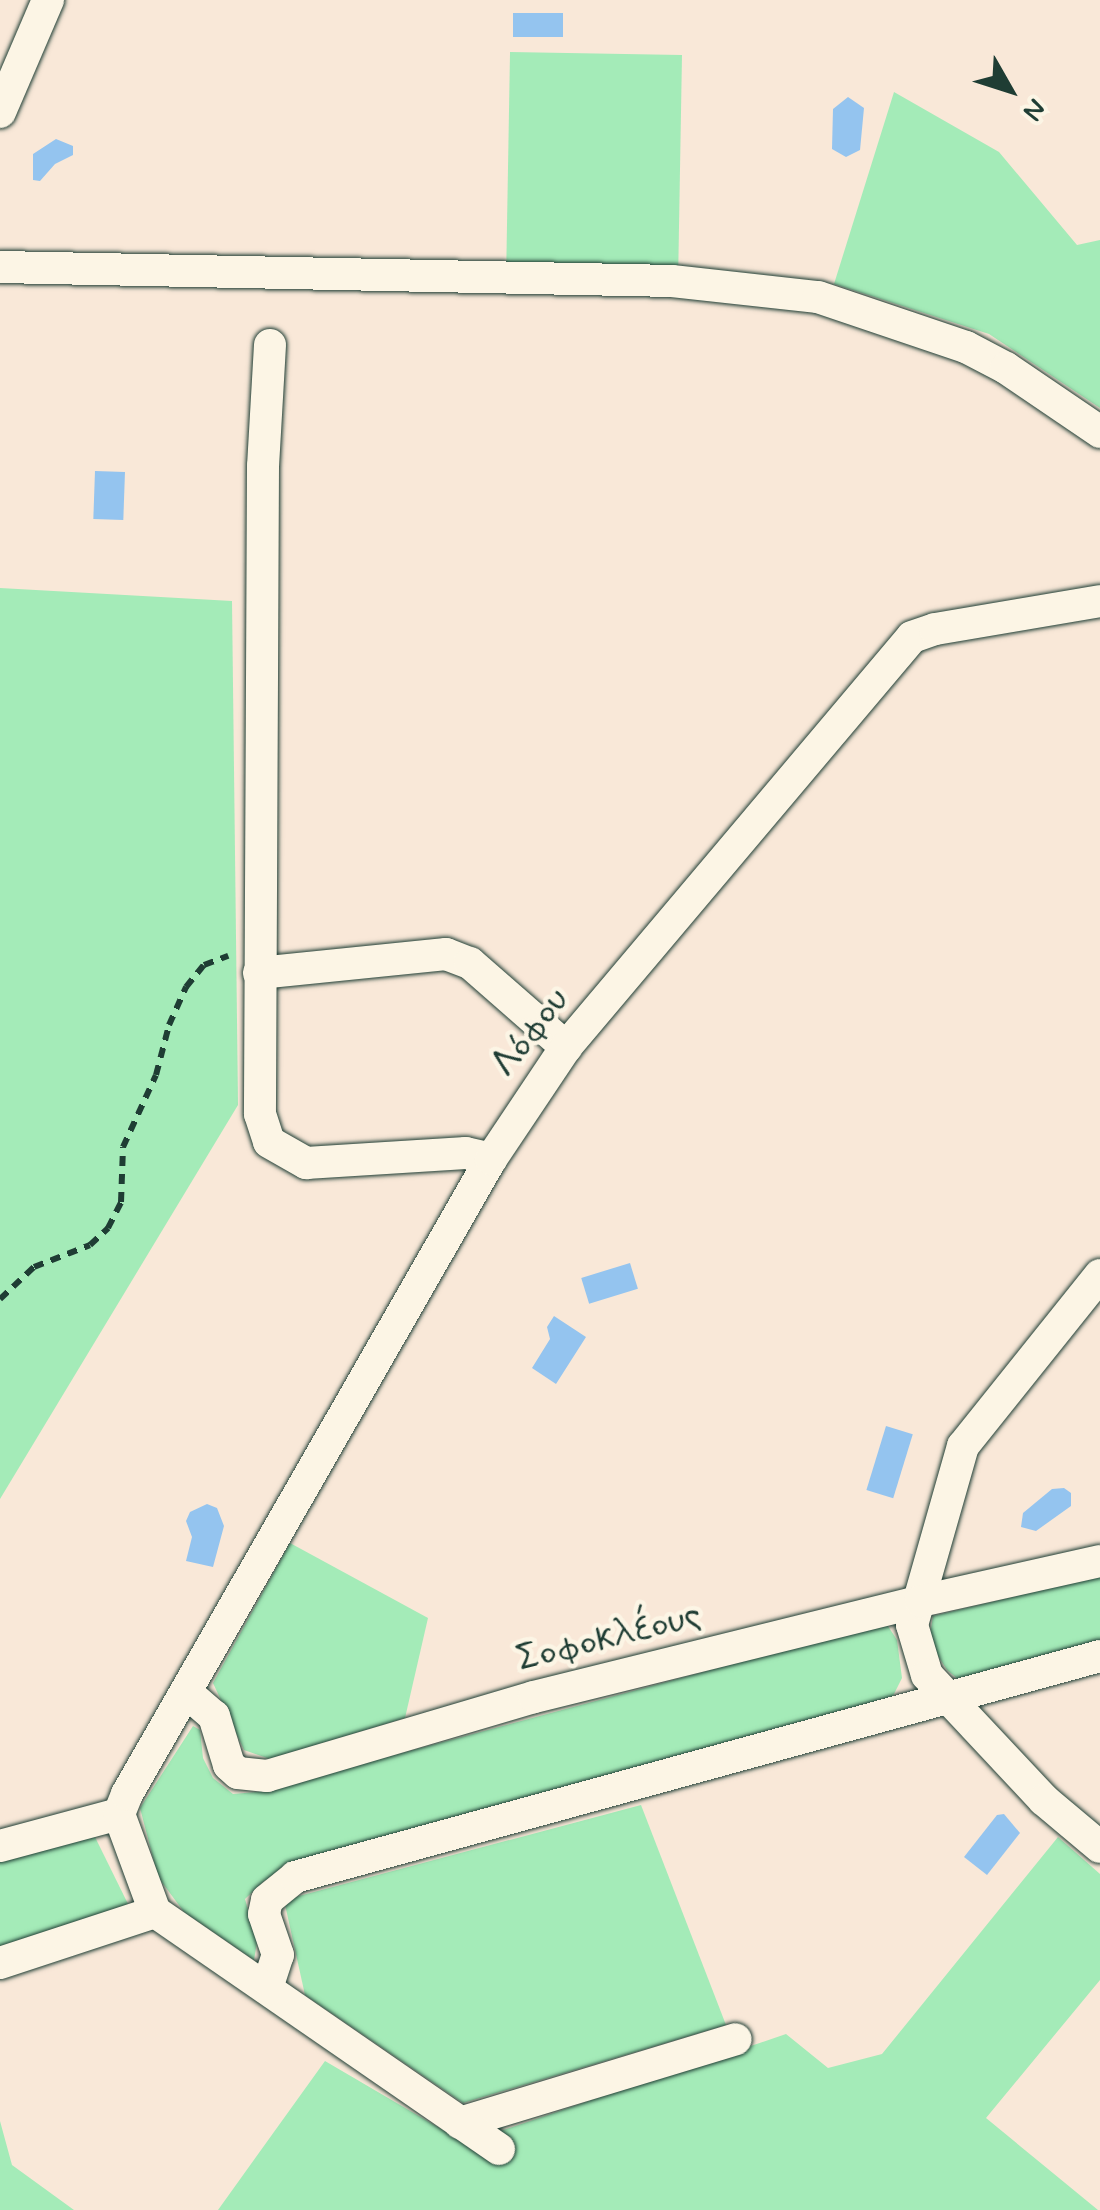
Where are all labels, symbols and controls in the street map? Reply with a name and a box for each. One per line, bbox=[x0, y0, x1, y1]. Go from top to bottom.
north arrow bbox=[960, 40, 1060, 140]
text: N bbox=[1013, 90, 1054, 128]
street label: Λόφου bbox=[482, 979, 580, 1087]
street label: Σοφοκλέους bbox=[512, 1593, 706, 1683]

